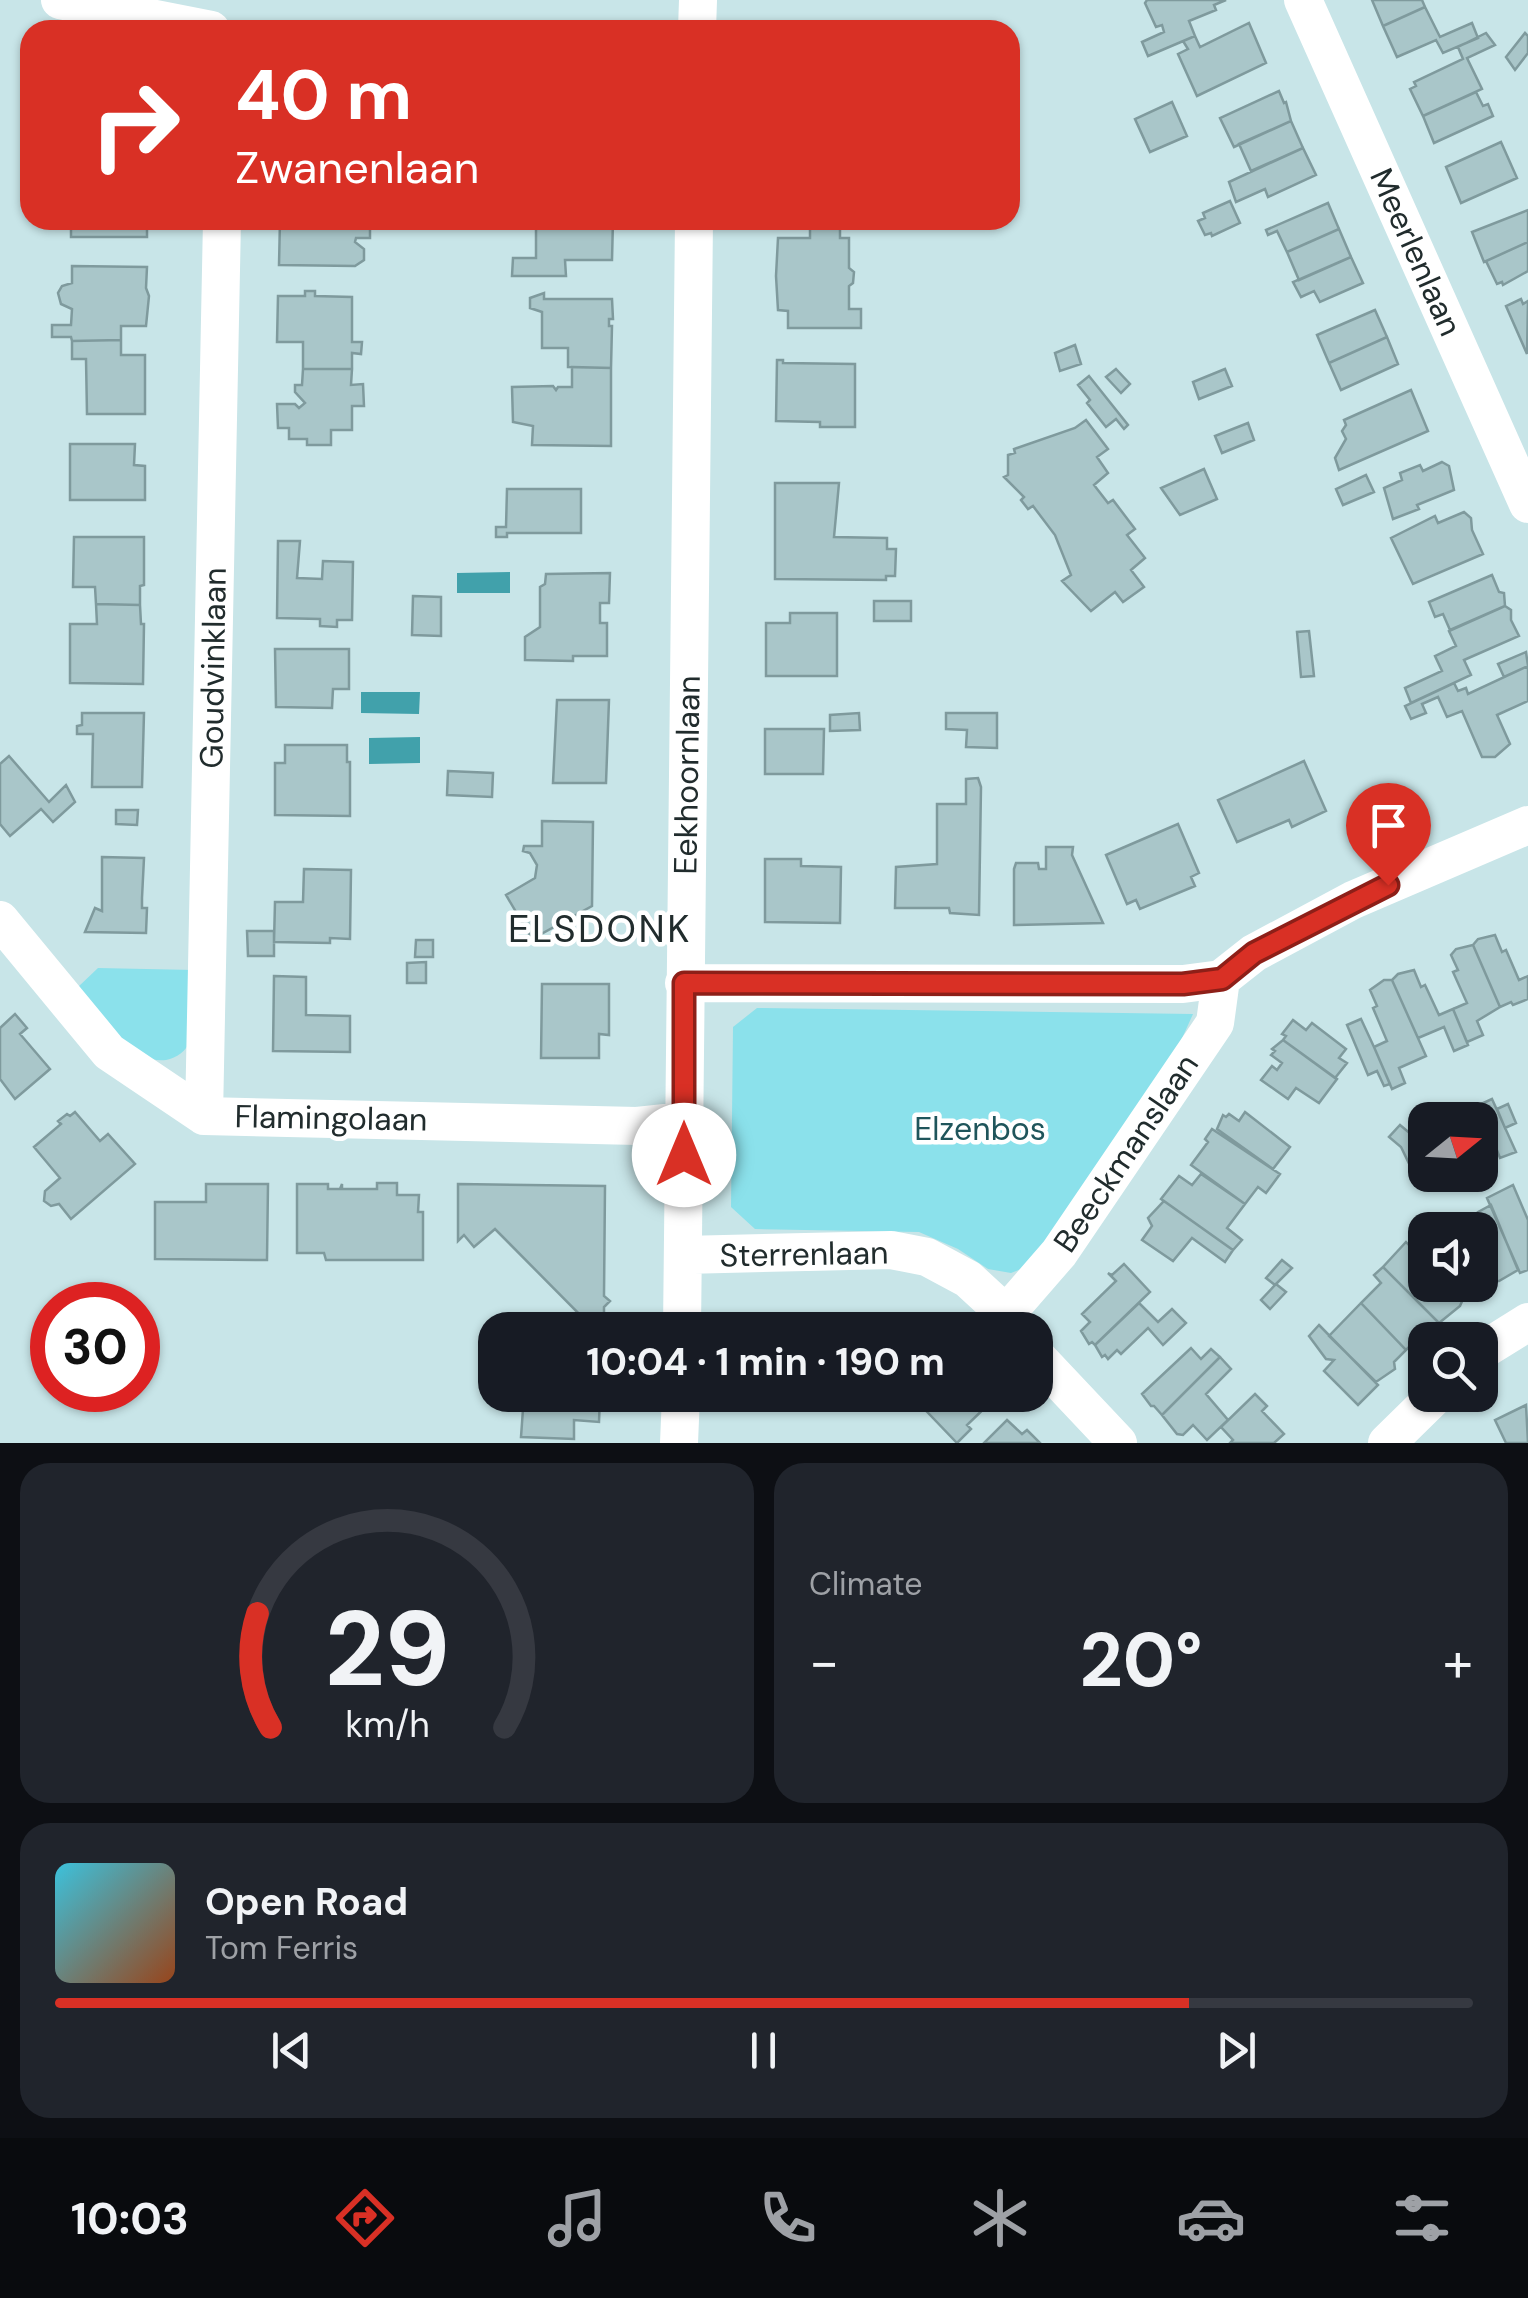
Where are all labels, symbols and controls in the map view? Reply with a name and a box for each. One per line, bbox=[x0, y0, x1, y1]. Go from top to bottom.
text: 40 m bbox=[235, 50, 412, 141]
icon: right bbox=[70, 60, 200, 190]
text: Zwanenlaan bbox=[235, 138, 479, 197]
street label: Meerlenlaan bbox=[1360, 162, 1472, 342]
street label: Goudvinklaan bbox=[190, 567, 236, 769]
street label: Eekhoornlaan bbox=[664, 675, 710, 875]
pin bbox=[1346, 783, 1431, 886]
icon: arrive bbox=[1361, 798, 1416, 853]
district label: ELSDONK bbox=[508, 904, 692, 954]
street label: Beeckmanslaan bbox=[1044, 1046, 1208, 1260]
street label: Flamingolaan bbox=[234, 1095, 428, 1141]
north arrow bbox=[1408, 1102, 1498, 1192]
map controls bbox=[1408, 1102, 1498, 1412]
position arrow bbox=[632, 1103, 736, 1207]
park label: Elzenbos bbox=[914, 1108, 1046, 1150]
button: sound bbox=[1408, 1212, 1498, 1302]
street label: Sterrenlaan bbox=[719, 1232, 889, 1276]
speed limit sign: 30 bbox=[30, 1282, 160, 1412]
button: search bbox=[1408, 1322, 1498, 1412]
text: 10:04 · 1 min · 190 m bbox=[586, 1337, 945, 1387]
text: Climate bbox=[809, 1563, 923, 1605]
text: 29 bbox=[324, 1582, 450, 1717]
text: 20° bbox=[1080, 1612, 1203, 1709]
text: − bbox=[809, 1626, 839, 1698]
text: + bbox=[1443, 1626, 1473, 1698]
text: km/h bbox=[345, 1702, 429, 1748]
text: Open Road bbox=[205, 1877, 408, 1927]
text: Tom Ferris bbox=[205, 1927, 358, 1969]
icon: previous bbox=[264, 2023, 319, 2078]
icon: pause bbox=[736, 2023, 791, 2078]
icon: next bbox=[1209, 2023, 1264, 2078]
icon: directions bbox=[330, 2183, 400, 2253]
icon: music bbox=[542, 2183, 612, 2253]
icon: phone bbox=[753, 2183, 823, 2253]
icon: climate bbox=[965, 2183, 1035, 2253]
icon: car bbox=[1176, 2183, 1246, 2253]
icon: filters bbox=[1387, 2183, 1457, 2253]
text: 10:03 bbox=[71, 2189, 189, 2248]

